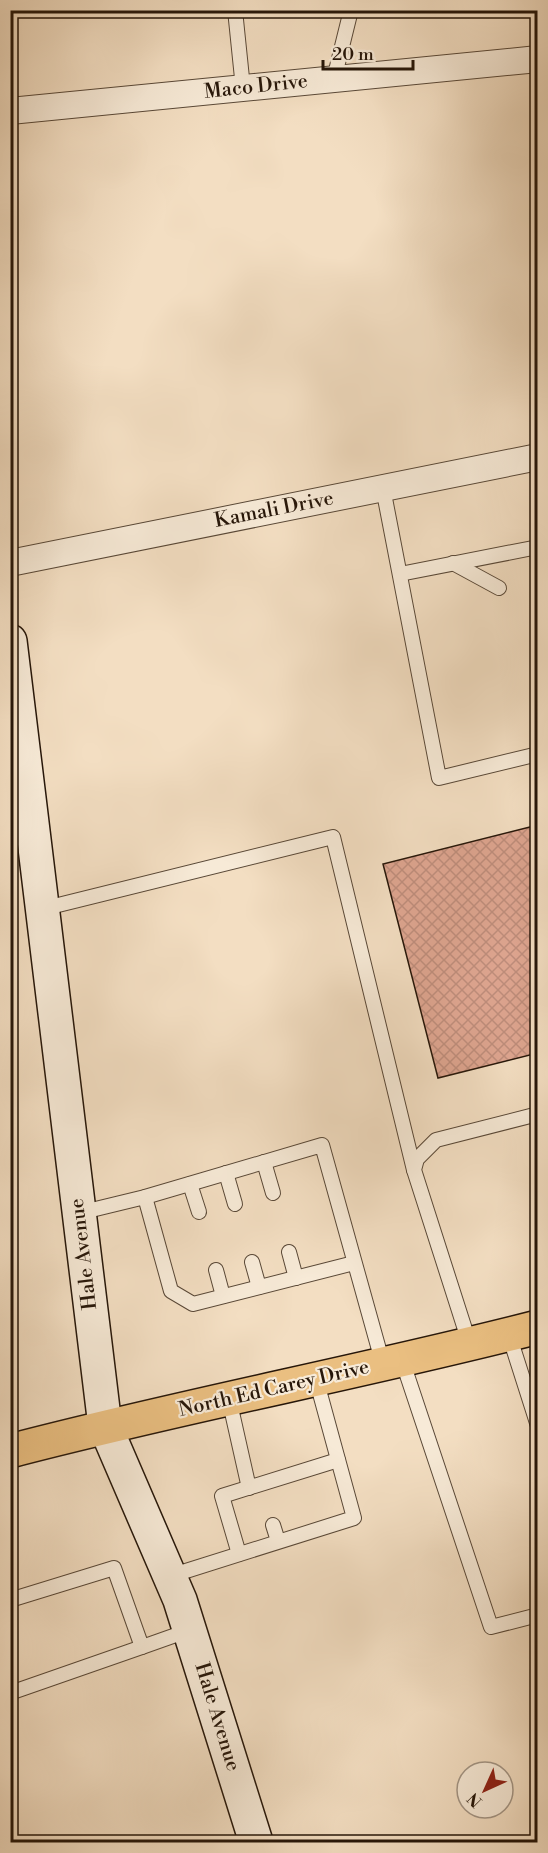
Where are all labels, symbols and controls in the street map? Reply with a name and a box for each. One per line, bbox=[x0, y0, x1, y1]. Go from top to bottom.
scale bar bbox=[323, 33, 413, 71]
text: 20 m bbox=[332, 43, 374, 66]
street label: Maco Drive bbox=[203, 69, 309, 105]
street label: Kamali Drive bbox=[212, 486, 336, 534]
street label: Hale Avenue bbox=[65, 1197, 103, 1311]
street label: North Ed Carey Drive bbox=[176, 1355, 372, 1423]
street label: Hale Avenue bbox=[189, 1660, 245, 1774]
north arrow bbox=[455, 1760, 515, 1820]
text: N bbox=[463, 1788, 487, 1811]

